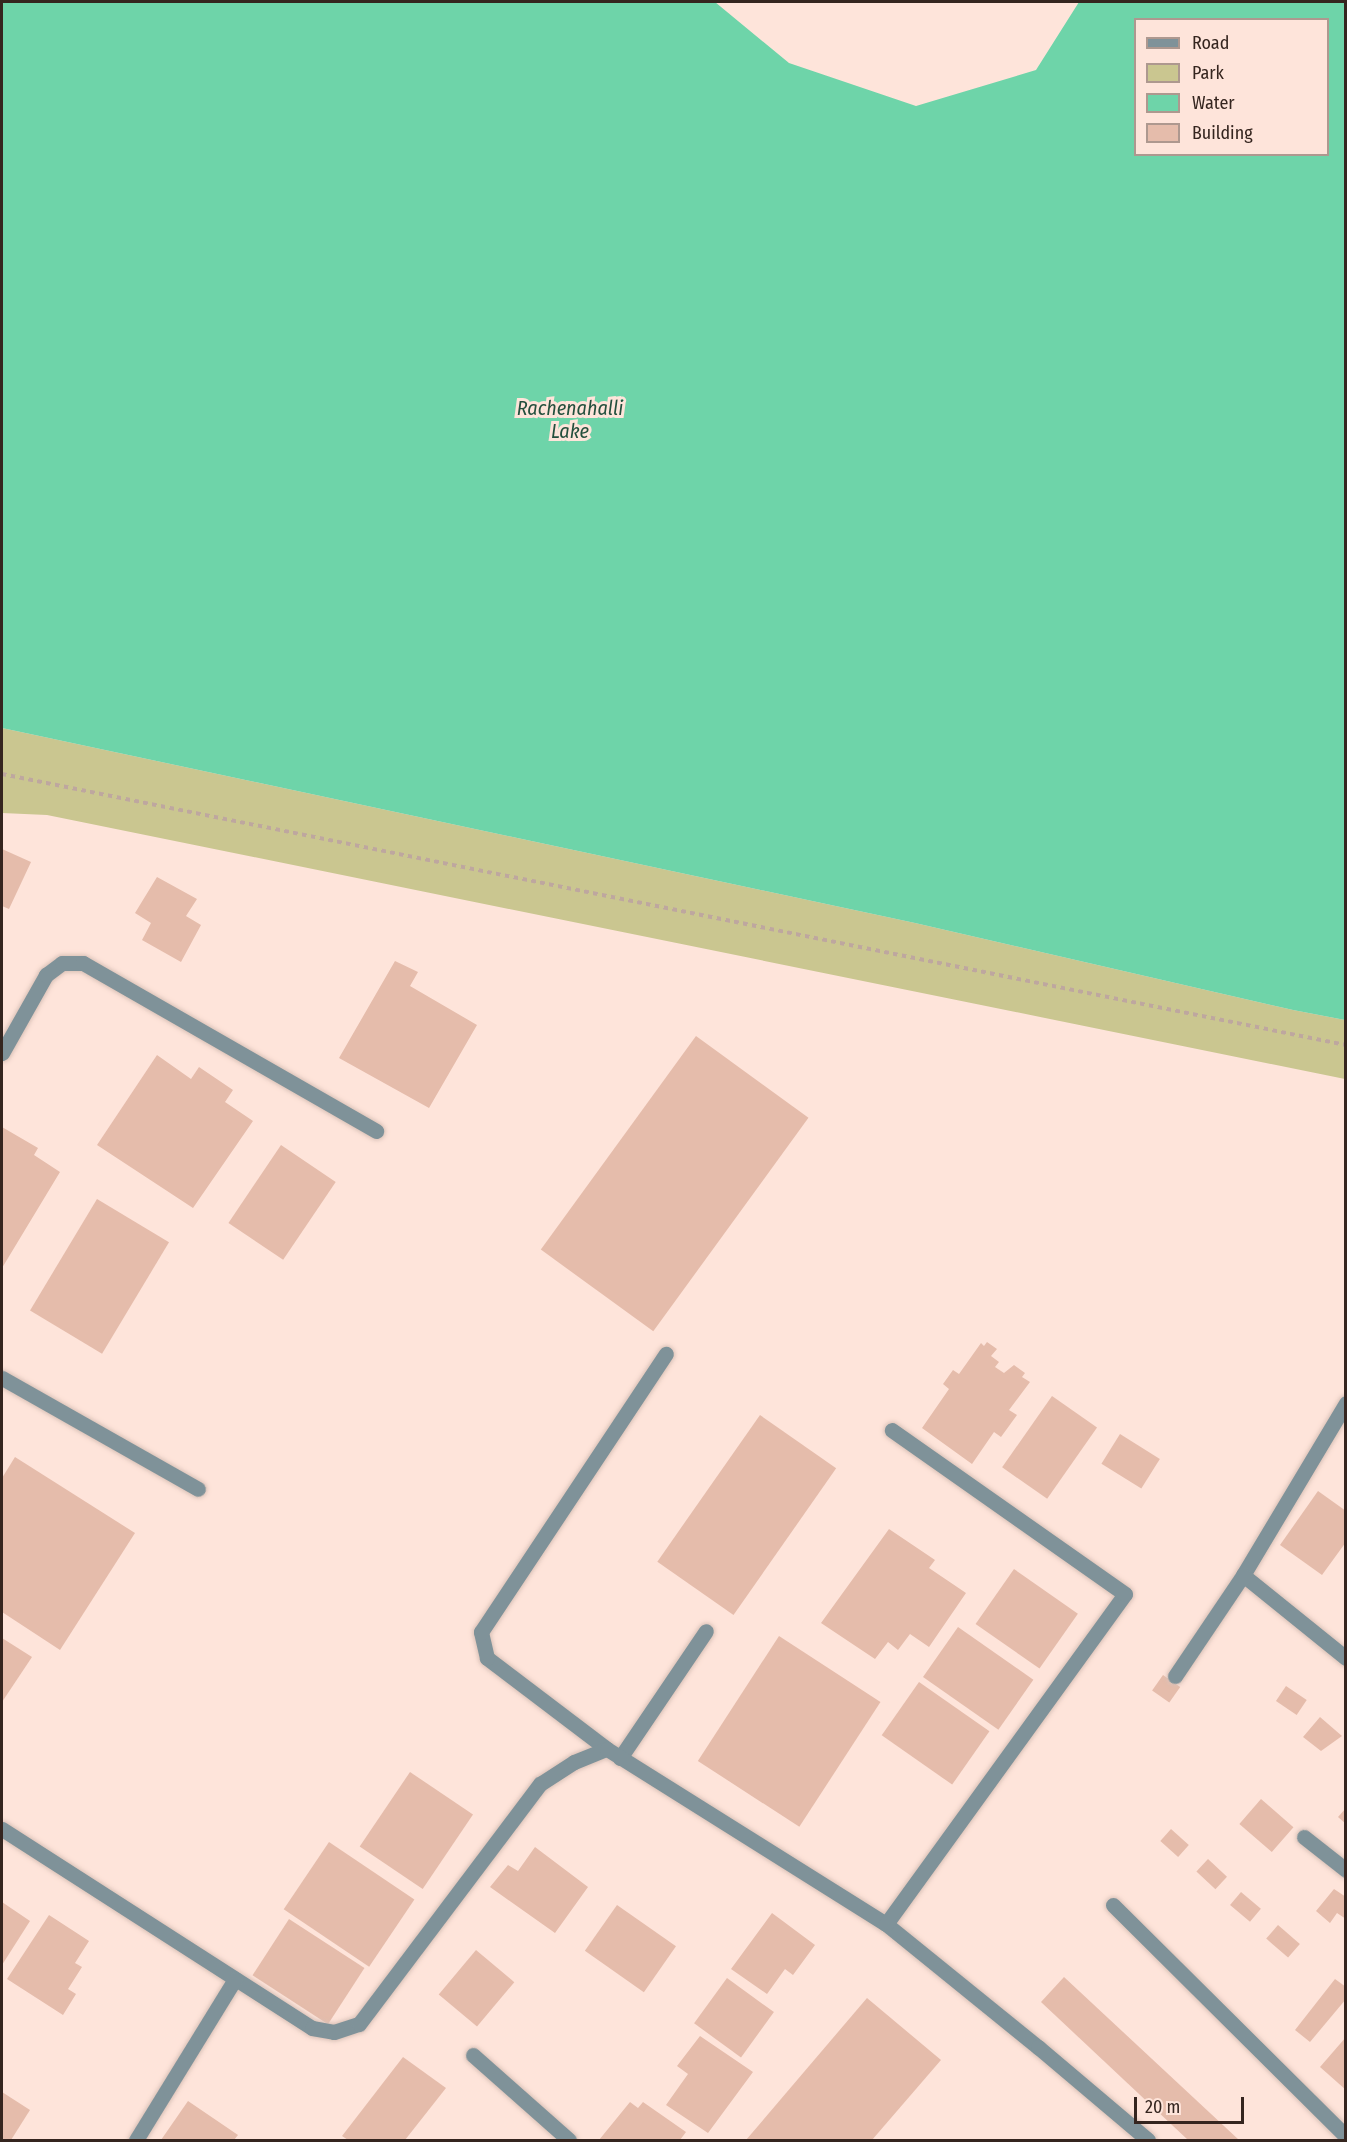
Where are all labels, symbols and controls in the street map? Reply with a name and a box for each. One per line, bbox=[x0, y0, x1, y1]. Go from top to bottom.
legend bbox=[1134, 18, 1329, 156]
text: Road bbox=[1192, 32, 1229, 54]
text: Park bbox=[1192, 62, 1224, 84]
text: Water bbox=[1192, 92, 1235, 114]
text: Building bbox=[1192, 122, 1253, 144]
water label: Rachenahalli Lake bbox=[517, 397, 623, 444]
scale bar bbox=[1137, 2085, 1246, 2123]
text: 20 m bbox=[1145, 2096, 1180, 2118]

